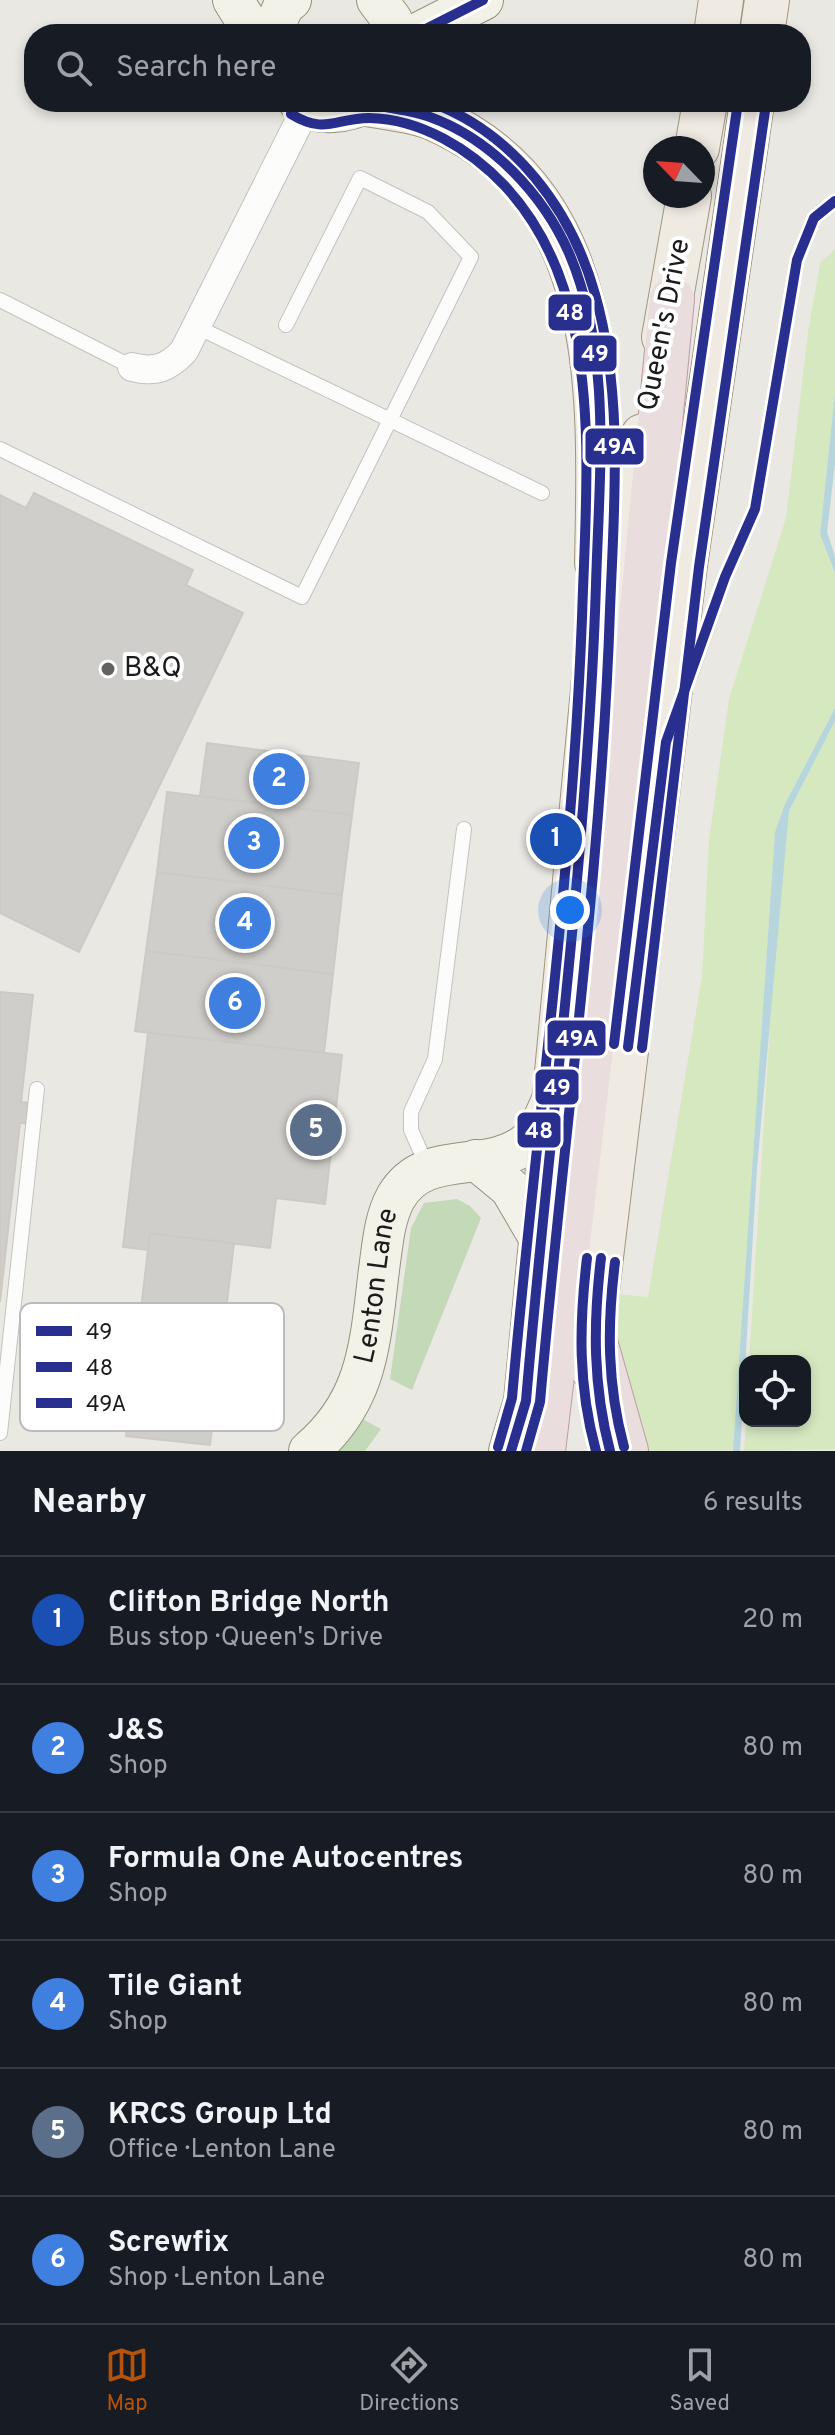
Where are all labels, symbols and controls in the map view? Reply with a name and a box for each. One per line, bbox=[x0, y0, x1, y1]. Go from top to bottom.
search box bbox=[24, 24, 811, 112]
icon: search bbox=[52, 46, 96, 90]
text: Search here bbox=[116, 50, 276, 87]
north arrow bbox=[643, 136, 715, 208]
street label: Queen's Drive bbox=[631, 236, 699, 414]
line badge: 48 bbox=[547, 293, 593, 332]
text: 48 bbox=[556, 301, 584, 328]
line badge: 49 bbox=[572, 334, 618, 373]
text: 49 bbox=[581, 342, 609, 369]
line badge: 49A bbox=[584, 427, 645, 466]
text: 49A bbox=[594, 435, 637, 462]
place label: B&Q bbox=[124, 651, 182, 687]
marker: B&Q bbox=[99, 660, 117, 678]
pin: 2 bbox=[253, 749, 305, 809]
pin: 1 bbox=[530, 809, 582, 869]
pin: 3 bbox=[228, 813, 280, 873]
your location bbox=[550, 890, 590, 930]
pin: 4 bbox=[219, 893, 271, 953]
pin: 6 bbox=[209, 973, 261, 1033]
line badge: 49A bbox=[546, 1019, 607, 1057]
text: 49A bbox=[556, 1027, 599, 1054]
line badge: 49 bbox=[534, 1068, 580, 1106]
text: 49 bbox=[543, 1076, 571, 1103]
pin: 5 bbox=[290, 1100, 342, 1160]
line badge: 48 bbox=[516, 1111, 562, 1149]
text: 48 bbox=[525, 1119, 553, 1146]
street label: Lenton Lane bbox=[347, 1204, 408, 1367]
legend bbox=[20, 1303, 284, 1431]
text: 49 bbox=[86, 1320, 112, 1347]
map controls bbox=[739, 1355, 811, 1427]
button: locate bbox=[739, 1355, 811, 1427]
text: 48 bbox=[86, 1356, 113, 1383]
text: 49A bbox=[86, 1392, 127, 1419]
text: Nearby bbox=[32, 1482, 147, 1525]
text: 6 results bbox=[703, 1487, 803, 1520]
text: Clifton Bridge North bbox=[108, 1585, 389, 1622]
text: 1 bbox=[53, 1604, 63, 1637]
text: 20 m bbox=[742, 1604, 803, 1637]
text: Bus stop · Queen's Drive bbox=[108, 1622, 383, 1655]
text: J&S bbox=[108, 1713, 164, 1750]
text: 2 bbox=[50, 1732, 66, 1765]
text: 80 m bbox=[743, 1732, 803, 1765]
text: Shop bbox=[108, 1750, 168, 1783]
text: Formula One Autocentres bbox=[108, 1841, 463, 1878]
text: 3 bbox=[50, 1860, 66, 1893]
text: 80 m bbox=[743, 1860, 803, 1893]
text: Shop bbox=[108, 1878, 168, 1911]
text: Tile Giant bbox=[108, 1969, 242, 2006]
text: 4 bbox=[50, 1988, 66, 2021]
text: 80 m bbox=[743, 1988, 803, 2021]
text: Shop bbox=[108, 2006, 168, 2039]
text: KRCS Group Ltd bbox=[108, 2097, 332, 2134]
text: 5 bbox=[50, 2116, 66, 2149]
text: 80 m bbox=[743, 2116, 803, 2149]
text: Office · Lenton Lane bbox=[108, 2134, 336, 2167]
text: Screwfix bbox=[108, 2225, 229, 2262]
text: 6 bbox=[50, 2244, 66, 2277]
text: 80 m bbox=[743, 2244, 803, 2277]
text: Shop · Lenton Lane bbox=[108, 2262, 325, 2295]
tab: Map bbox=[105, 2343, 149, 2418]
tab: Directions bbox=[359, 2343, 459, 2418]
tab: Saved bbox=[669, 2343, 730, 2418]

